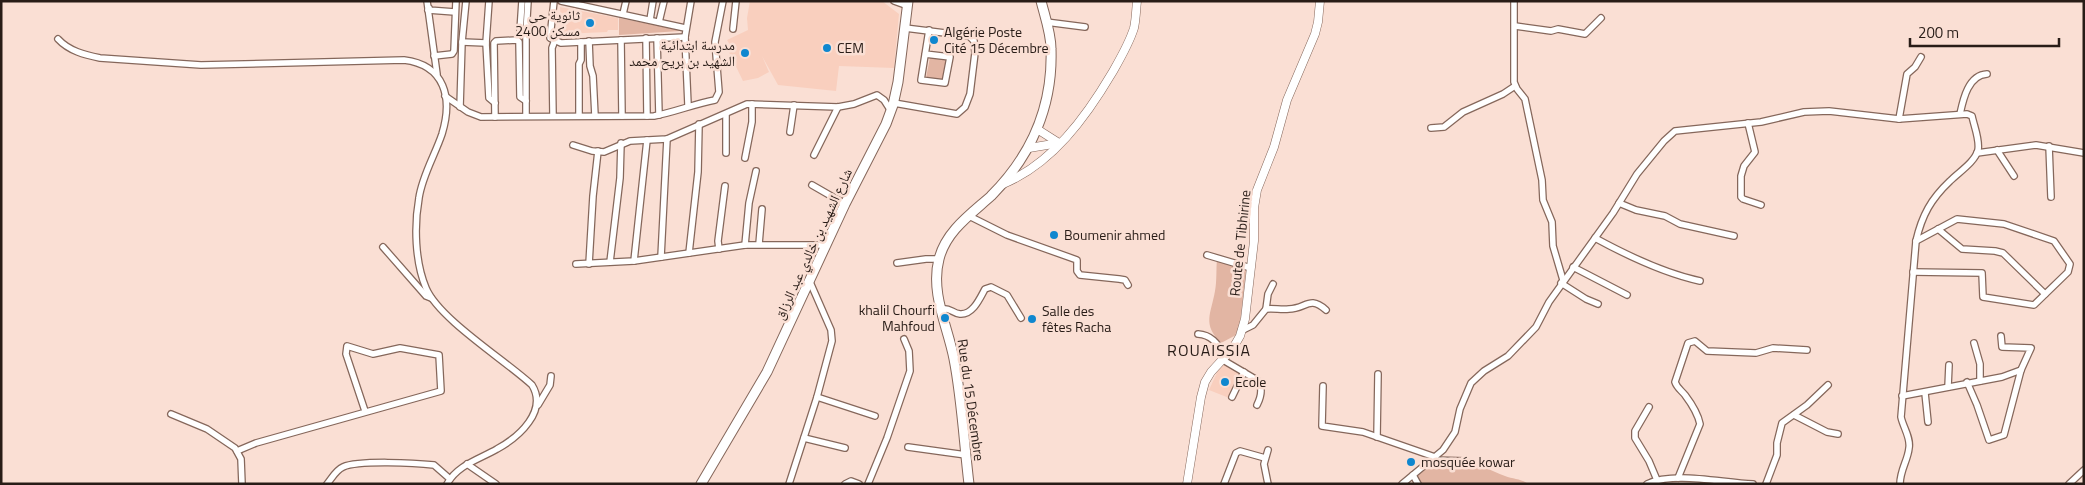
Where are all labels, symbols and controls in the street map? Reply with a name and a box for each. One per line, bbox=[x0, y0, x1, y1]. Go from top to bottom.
place label: ثانوية حي 2400 مسكن bbox=[515, 4, 580, 41]
scale bar bbox=[1910, 15, 2059, 47]
marker: ثانوية حي 2400 مسكن bbox=[584, 17, 596, 29]
place label: Algérie Poste Cité 15 Décembre bbox=[944, 21, 1049, 58]
text: 200 m bbox=[1918, 21, 1959, 44]
place label: مدرسة ابتدائية الشهيد بن بريح محمد bbox=[629, 34, 735, 71]
marker: Algérie Poste Cité 15 Décembre bbox=[928, 34, 940, 46]
place label: CEM bbox=[837, 37, 864, 58]
marker: CEM bbox=[821, 42, 833, 54]
marker: مدرسة ابتدائية الشهيد بن بريح محمد bbox=[739, 47, 751, 59]
street label: شارع الشهيد بن خالدي عبد الرزاق bbox=[768, 165, 858, 324]
street label: Route de Tibhirine bbox=[1223, 189, 1256, 297]
place label: Boumenir ahmed bbox=[1064, 224, 1165, 245]
marker: Boumenir ahmed bbox=[1048, 229, 1060, 241]
place label: khalil Chourfi Mahfoud bbox=[859, 299, 935, 336]
place label: Salle des fêtes Racha bbox=[1042, 300, 1111, 337]
marker: khalil Chourfi Mahfoud bbox=[939, 312, 951, 324]
marker: Salle des fêtes Racha bbox=[1026, 313, 1038, 325]
street label: Rue du 15 Décembre bbox=[953, 338, 990, 462]
district label: ROUAISSIA bbox=[1167, 338, 1251, 362]
place label: Ecole bbox=[1235, 371, 1266, 392]
marker: Ecole bbox=[1219, 376, 1231, 388]
place label: mosquée kowar bbox=[1421, 451, 1515, 472]
marker: mosquée kowar bbox=[1405, 456, 1417, 468]

